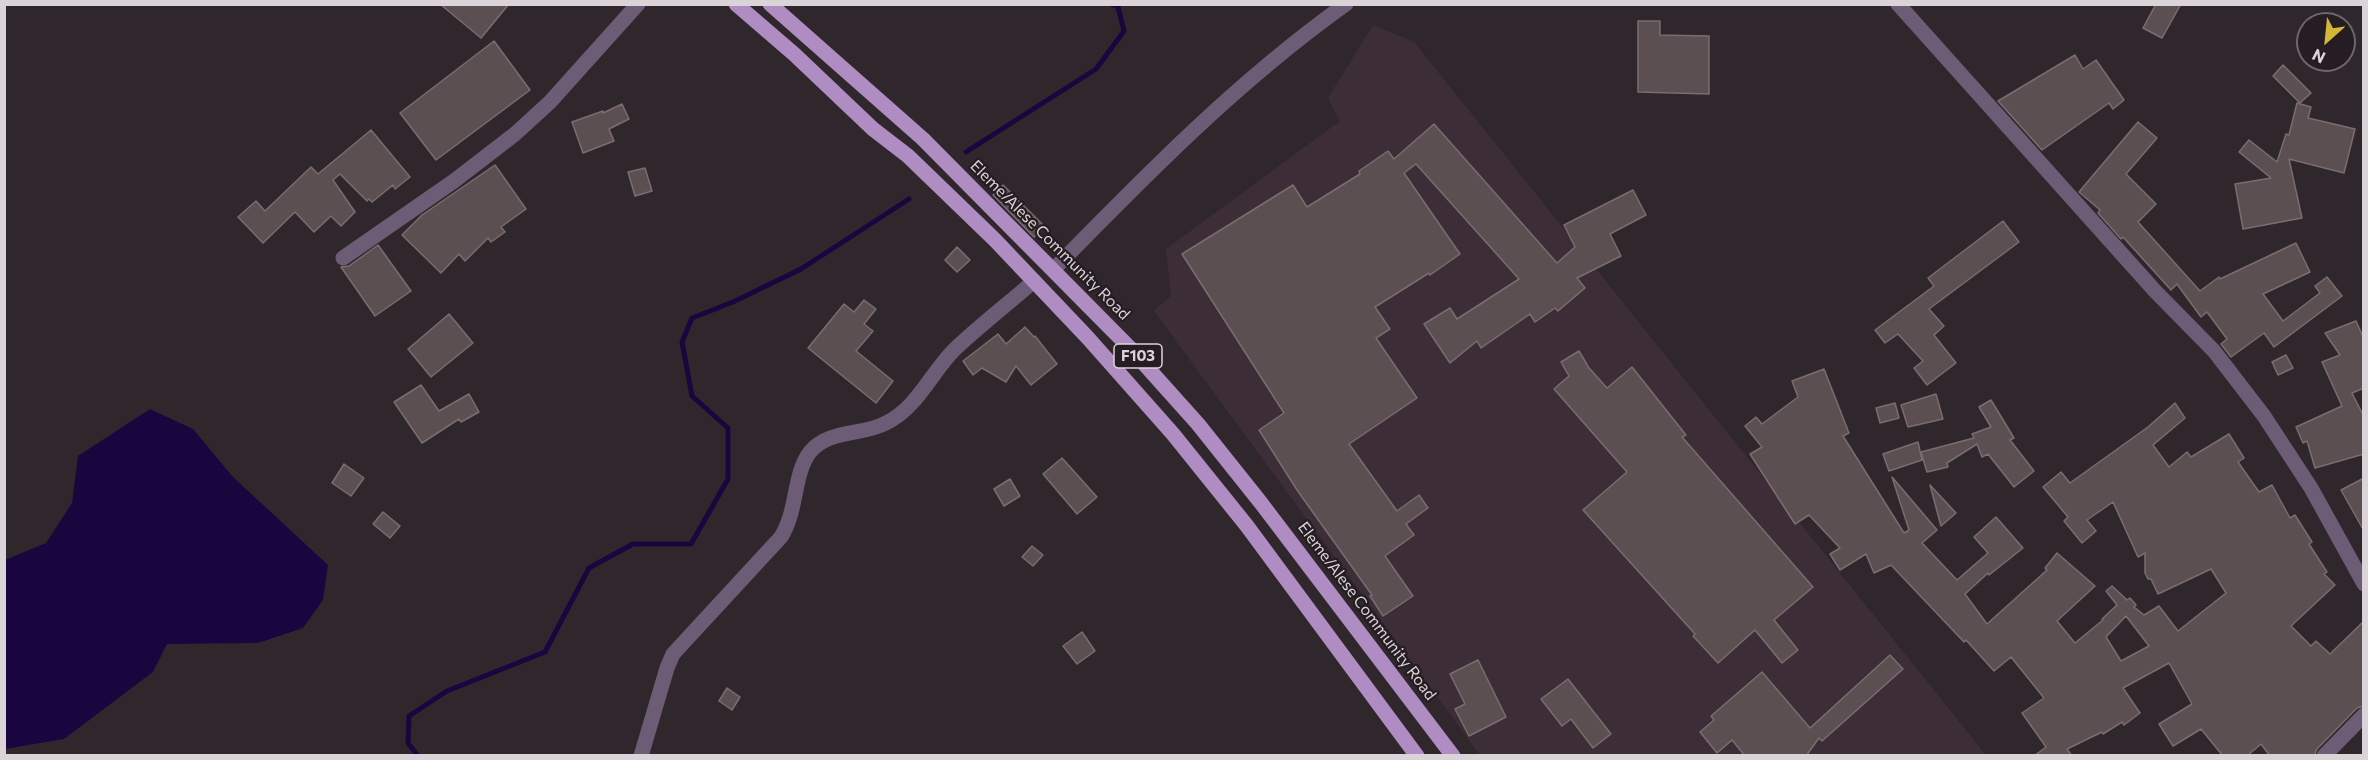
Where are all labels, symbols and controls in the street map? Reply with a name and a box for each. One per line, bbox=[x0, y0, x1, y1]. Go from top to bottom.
north arrow bbox=[2296, 12, 2356, 72]
text: N bbox=[2309, 46, 2328, 68]
street label: Eleme/Alese Community Road bbox=[966, 156, 1134, 324]
road number: F103 bbox=[1114, 344, 1162, 368]
street label: Eleme/Alese Community Road bbox=[1294, 518, 1440, 704]

